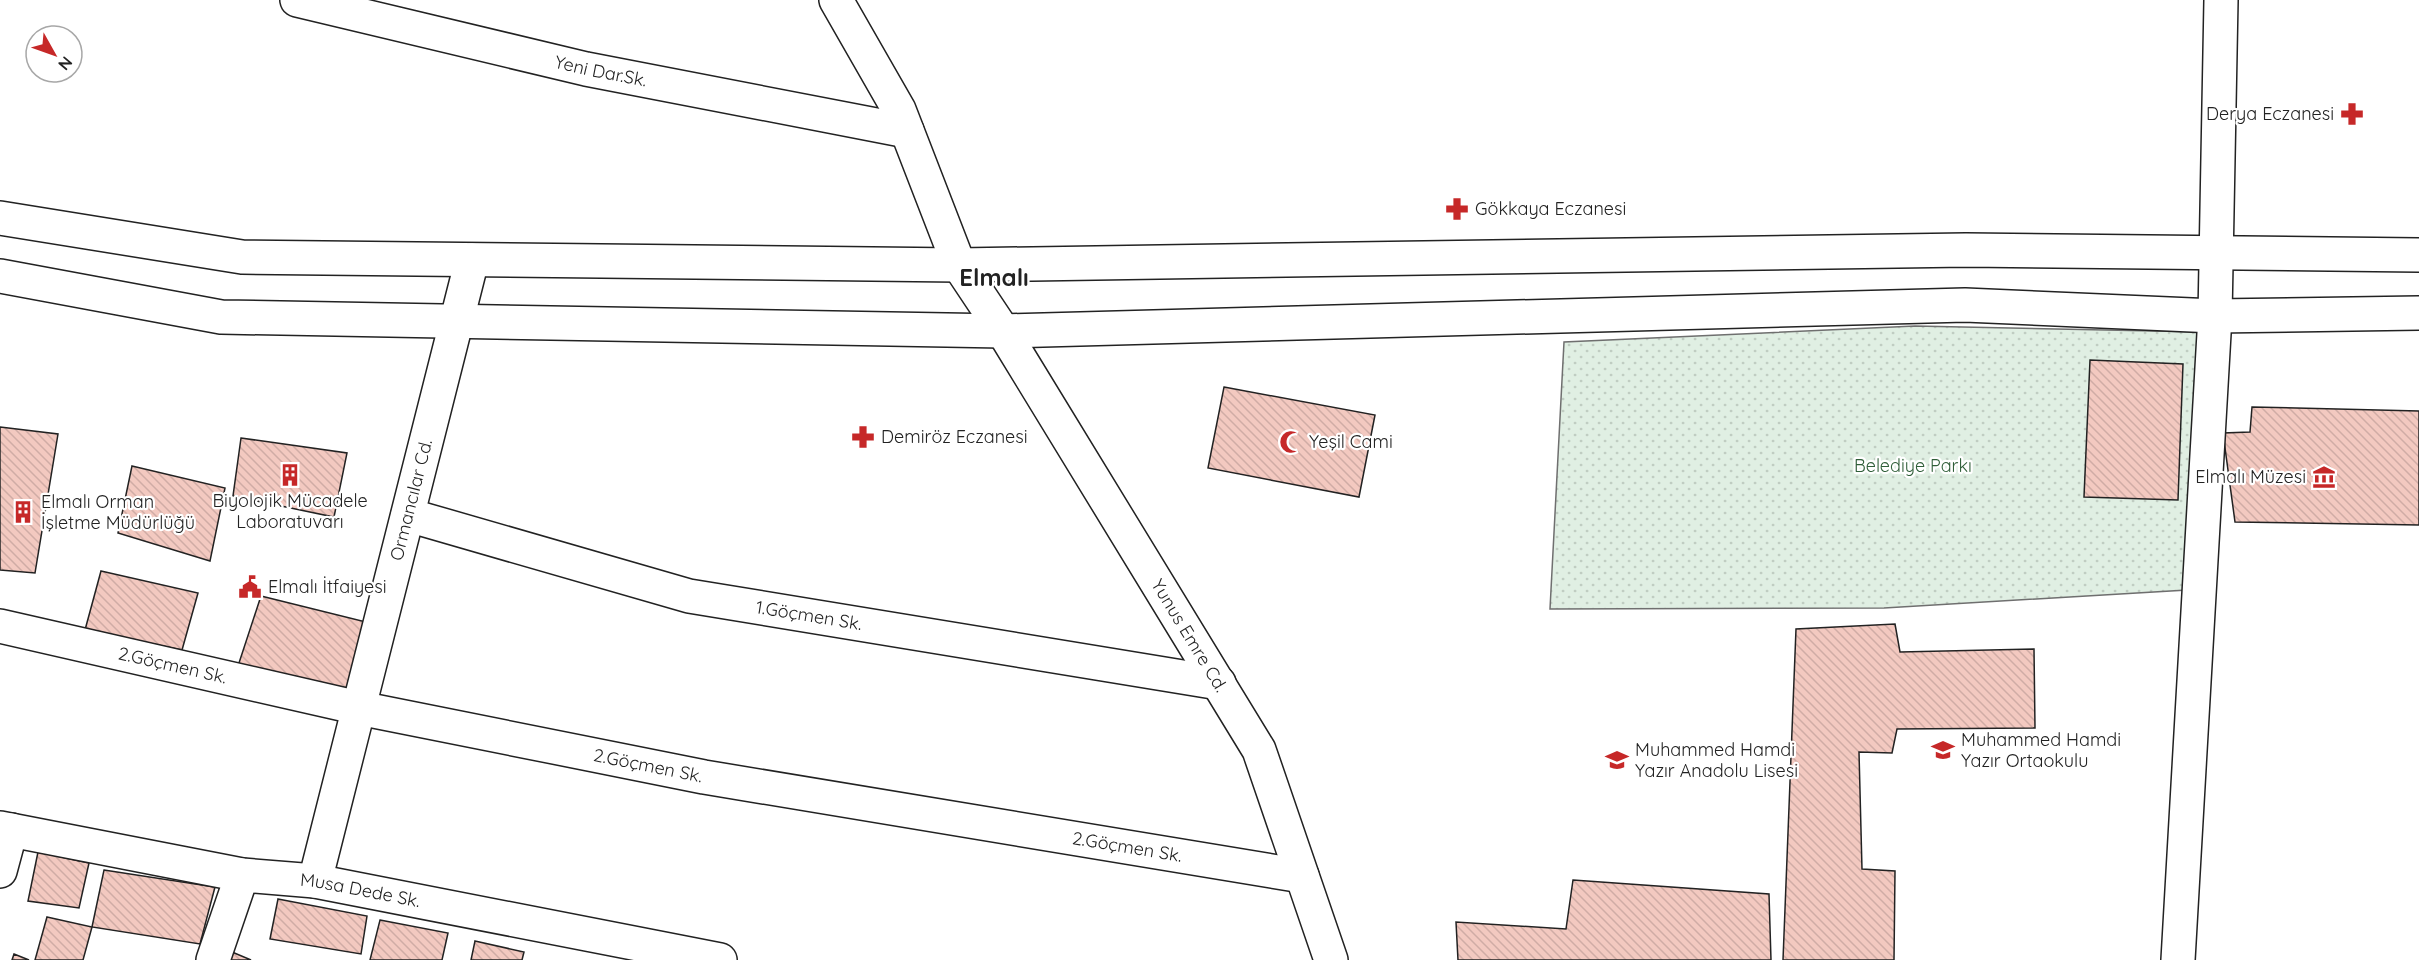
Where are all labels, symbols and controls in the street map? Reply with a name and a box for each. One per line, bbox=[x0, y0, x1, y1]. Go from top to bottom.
north arrow bbox=[24, 24, 84, 84]
street label: Yeni Dar.Sk. bbox=[552, 50, 649, 92]
text: N bbox=[54, 53, 77, 75]
pharmacy icon: Derya Eczanesi bbox=[2339, 101, 2365, 127]
place label: Derya Eczanesi bbox=[2206, 102, 2334, 125]
pharmacy icon: Gökkaya Eczanesi bbox=[1444, 196, 1470, 222]
place label: Gökkaya Eczanesi bbox=[1475, 197, 1626, 220]
district label: Elmalı bbox=[959, 262, 1029, 292]
pharmacy icon: Demiröz Eczanesi bbox=[850, 424, 876, 450]
place label: Demiröz Eczanesi bbox=[881, 425, 1028, 448]
mosque icon: Yeşil Cami bbox=[1278, 429, 1304, 455]
place label: Yeşil Cami bbox=[1309, 430, 1393, 453]
street label: Ormancılar Cd. bbox=[384, 437, 437, 563]
park label: Belediye Parkı bbox=[1854, 454, 1972, 477]
building icon: Biyolojik Mücadele Laboratuvarı bbox=[277, 462, 303, 488]
museum icon: Elmalı Müzesi bbox=[2311, 464, 2337, 490]
place label: Elmalı Müzesi bbox=[2195, 465, 2306, 488]
place label: Biyolojik Mücadele Laboratuvarı bbox=[212, 489, 368, 533]
place label: Elmalı Orman İşletme Müdürlüğü bbox=[41, 490, 195, 534]
building icon: Elmalı Orman İşletme Müdürlüğü bbox=[10, 499, 36, 525]
public building icon: Elmalı İtfaiyesi bbox=[237, 574, 263, 600]
place label: Elmalı İtfaiyesi bbox=[268, 575, 387, 598]
street label: Yunus Emre Cd. bbox=[1146, 575, 1233, 696]
street label: 1.Göçmen Sk. bbox=[754, 595, 864, 635]
street label: 2.Göçmen Sk. bbox=[116, 641, 229, 688]
place label: Muhammed Hamdi Yazır Ortaokulu bbox=[1961, 728, 2121, 772]
school or university icon: Muhammed Hamdi Yazır Ortaokulu bbox=[1930, 737, 1956, 763]
place label: Muhammed Hamdi Yazır Anadolu Lisesi bbox=[1635, 738, 1798, 782]
street label: 2.Göçmen Sk. bbox=[591, 743, 705, 787]
school or university icon: Muhammed Hamdi Yazır Anadolu Lisesi bbox=[1604, 747, 1630, 773]
street label: 2.Göçmen Sk. bbox=[1071, 826, 1184, 867]
street label: Musa Dede Sk. bbox=[299, 868, 422, 912]

